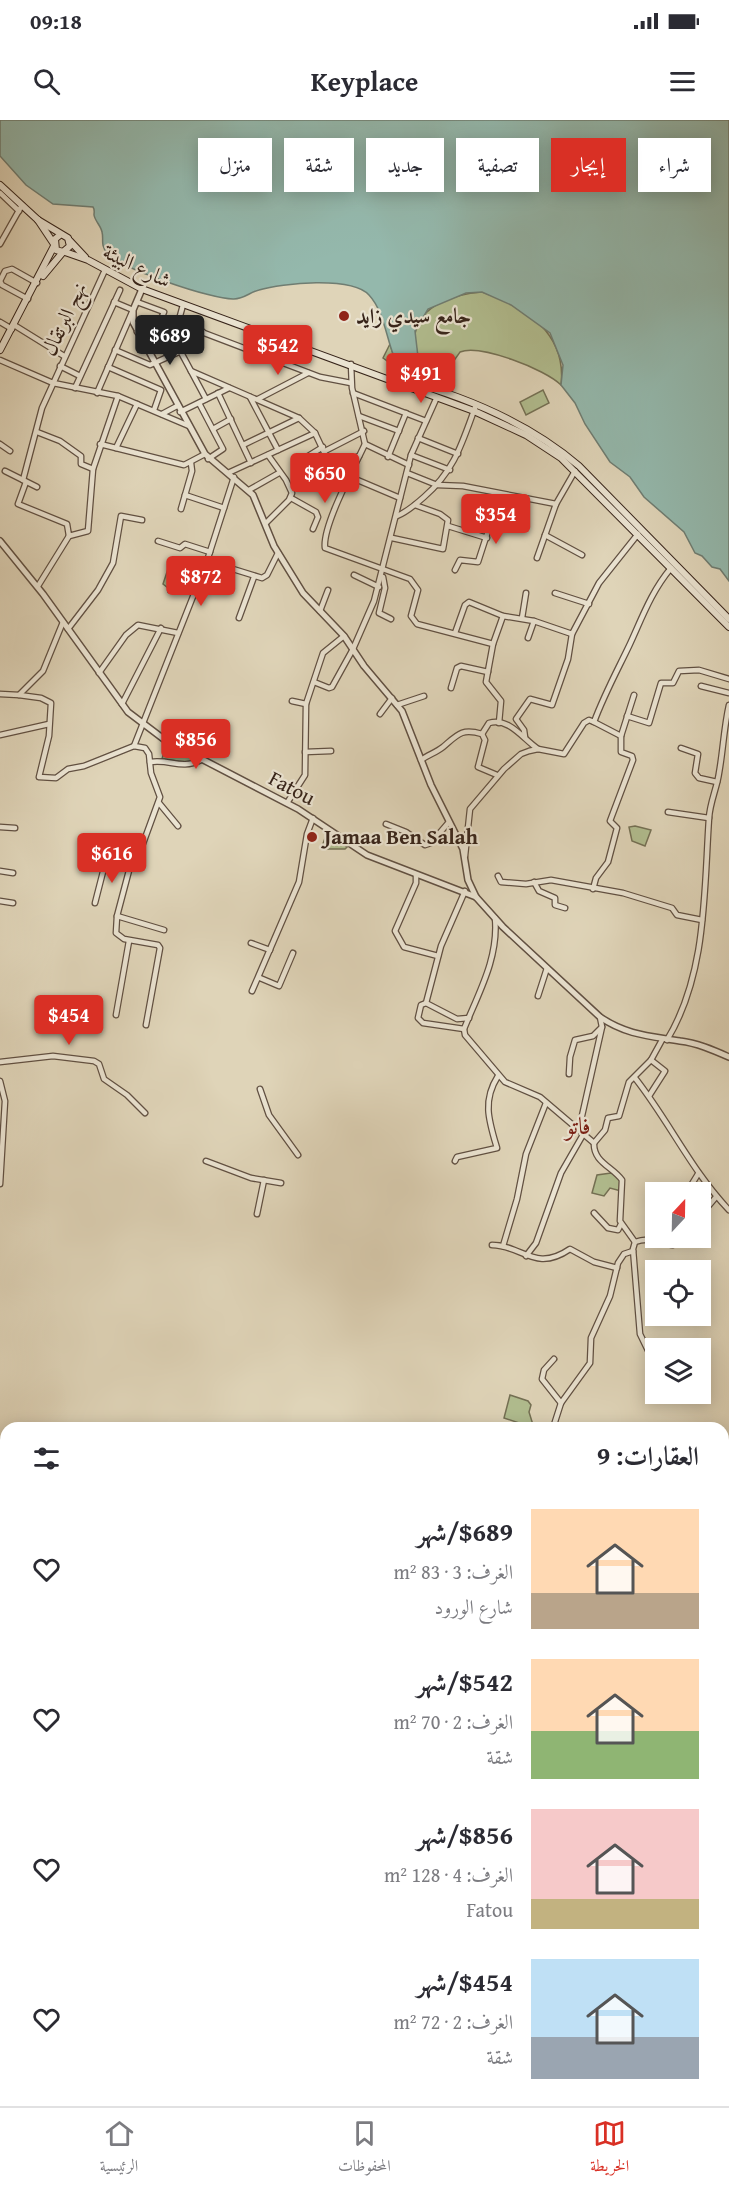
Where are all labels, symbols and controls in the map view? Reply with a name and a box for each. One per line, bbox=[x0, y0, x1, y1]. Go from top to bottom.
text: 09:18 bbox=[30, 5, 82, 37]
text: Keyplace bbox=[311, 61, 418, 101]
icon: search bbox=[30, 65, 63, 98]
icon: menu bbox=[666, 65, 699, 98]
chip: منزل bbox=[198, 138, 272, 192]
chip: شقة bbox=[284, 138, 354, 192]
chip: جديد bbox=[366, 138, 444, 192]
chip: تصفية bbox=[456, 138, 539, 192]
chip: إيجار bbox=[551, 138, 626, 192]
chip: شراء bbox=[638, 138, 711, 192]
street label: شارع البيئة bbox=[96, 236, 177, 298]
street label: نهج البرتقال bbox=[33, 277, 98, 363]
place label: جامع سيدي زايد bbox=[356, 300, 471, 335]
marker: جامع سيدي زايد bbox=[337, 309, 351, 323]
pin: $689 bbox=[134, 315, 206, 366]
text: $689 bbox=[149, 320, 191, 349]
pin: $542 bbox=[242, 325, 314, 376]
text: $542 bbox=[257, 330, 299, 359]
pin: $491 bbox=[385, 353, 457, 404]
text: $491 bbox=[400, 358, 442, 387]
pin: $650 bbox=[289, 453, 361, 504]
text: $650 bbox=[304, 458, 346, 487]
pin: $354 bbox=[460, 494, 532, 545]
text: $354 bbox=[475, 499, 517, 528]
pin: $872 bbox=[165, 556, 237, 607]
text: $872 bbox=[180, 561, 222, 590]
pin: $856 bbox=[160, 719, 232, 770]
text: $856 bbox=[175, 724, 217, 753]
street label: Fatou bbox=[263, 762, 322, 813]
place label: Jamaa Ben Salah bbox=[321, 821, 479, 852]
marker: Jamaa Ben Salah bbox=[305, 830, 319, 844]
pin: $616 bbox=[76, 833, 148, 884]
text: $616 bbox=[91, 838, 133, 867]
pin: $454 bbox=[33, 995, 105, 1046]
text: $454 bbox=[48, 1000, 90, 1029]
district label: فاتو bbox=[563, 1108, 591, 1143]
north arrow bbox=[645, 1182, 711, 1248]
map controls bbox=[645, 1182, 711, 1404]
button: locate bbox=[645, 1260, 711, 1326]
button: layers bbox=[645, 1338, 711, 1404]
text: العقارات: 9 bbox=[597, 1436, 699, 1475]
icon: filters bbox=[30, 1442, 63, 1475]
text: $689/شهر bbox=[417, 1512, 513, 1551]
icon: home bbox=[579, 1533, 651, 1605]
icon: heart bbox=[30, 1553, 63, 1586]
text: الغرف: 3 · 83 m² bbox=[394, 1557, 513, 1586]
text: شارع الورود bbox=[434, 1592, 513, 1621]
text: $542/شهر bbox=[417, 1662, 513, 1701]
icon: home bbox=[579, 1683, 651, 1755]
icon: heart bbox=[30, 1703, 63, 1736]
text: الغرف: 2 · 70 m² bbox=[394, 1707, 513, 1736]
text: شقة bbox=[487, 1742, 513, 1771]
text: $856/شهر bbox=[417, 1815, 513, 1854]
icon: home bbox=[579, 1833, 651, 1905]
icon: heart bbox=[30, 1853, 63, 1886]
text: الغرف: 4 · 128 m² bbox=[384, 1860, 513, 1889]
text: Fatou bbox=[466, 1895, 513, 1924]
text: $454/شهر bbox=[417, 1962, 513, 2001]
icon: home bbox=[579, 1983, 651, 2055]
icon: heart bbox=[30, 2003, 63, 2036]
text: الغرف: 2 · 72 m² bbox=[394, 2007, 513, 2036]
text: شقة bbox=[487, 2042, 513, 2071]
tab: الرئيسية bbox=[100, 2117, 138, 2181]
tab: المحفوظات bbox=[338, 2117, 391, 2181]
tab: الخريطة bbox=[590, 2117, 629, 2181]

